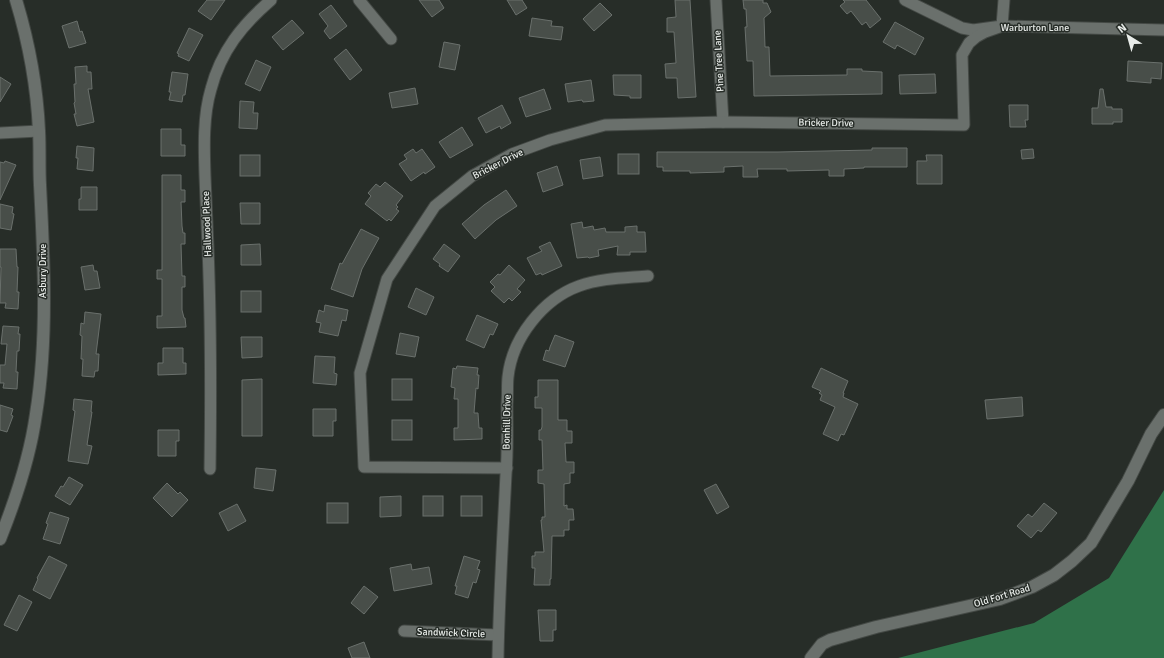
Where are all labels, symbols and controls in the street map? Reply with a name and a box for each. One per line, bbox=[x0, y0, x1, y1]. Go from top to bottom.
north arrow bbox=[1108, 16, 1148, 56]
text: N bbox=[1115, 21, 1129, 36]
street label: Warburton Lane bbox=[1001, 22, 1069, 34]
street label: Pine Tree Lane bbox=[711, 30, 727, 92]
street label: Bricker Drive bbox=[798, 117, 854, 129]
street label: Bricker Drive bbox=[471, 146, 525, 182]
street label: Hallwood Place bbox=[200, 191, 214, 257]
street label: Asbury Drive bbox=[37, 244, 49, 298]
street label: Bonhill Drive bbox=[501, 394, 513, 450]
street label: Old Fort Road bbox=[972, 582, 1032, 610]
street label: Sandwick Circle bbox=[417, 626, 485, 640]

